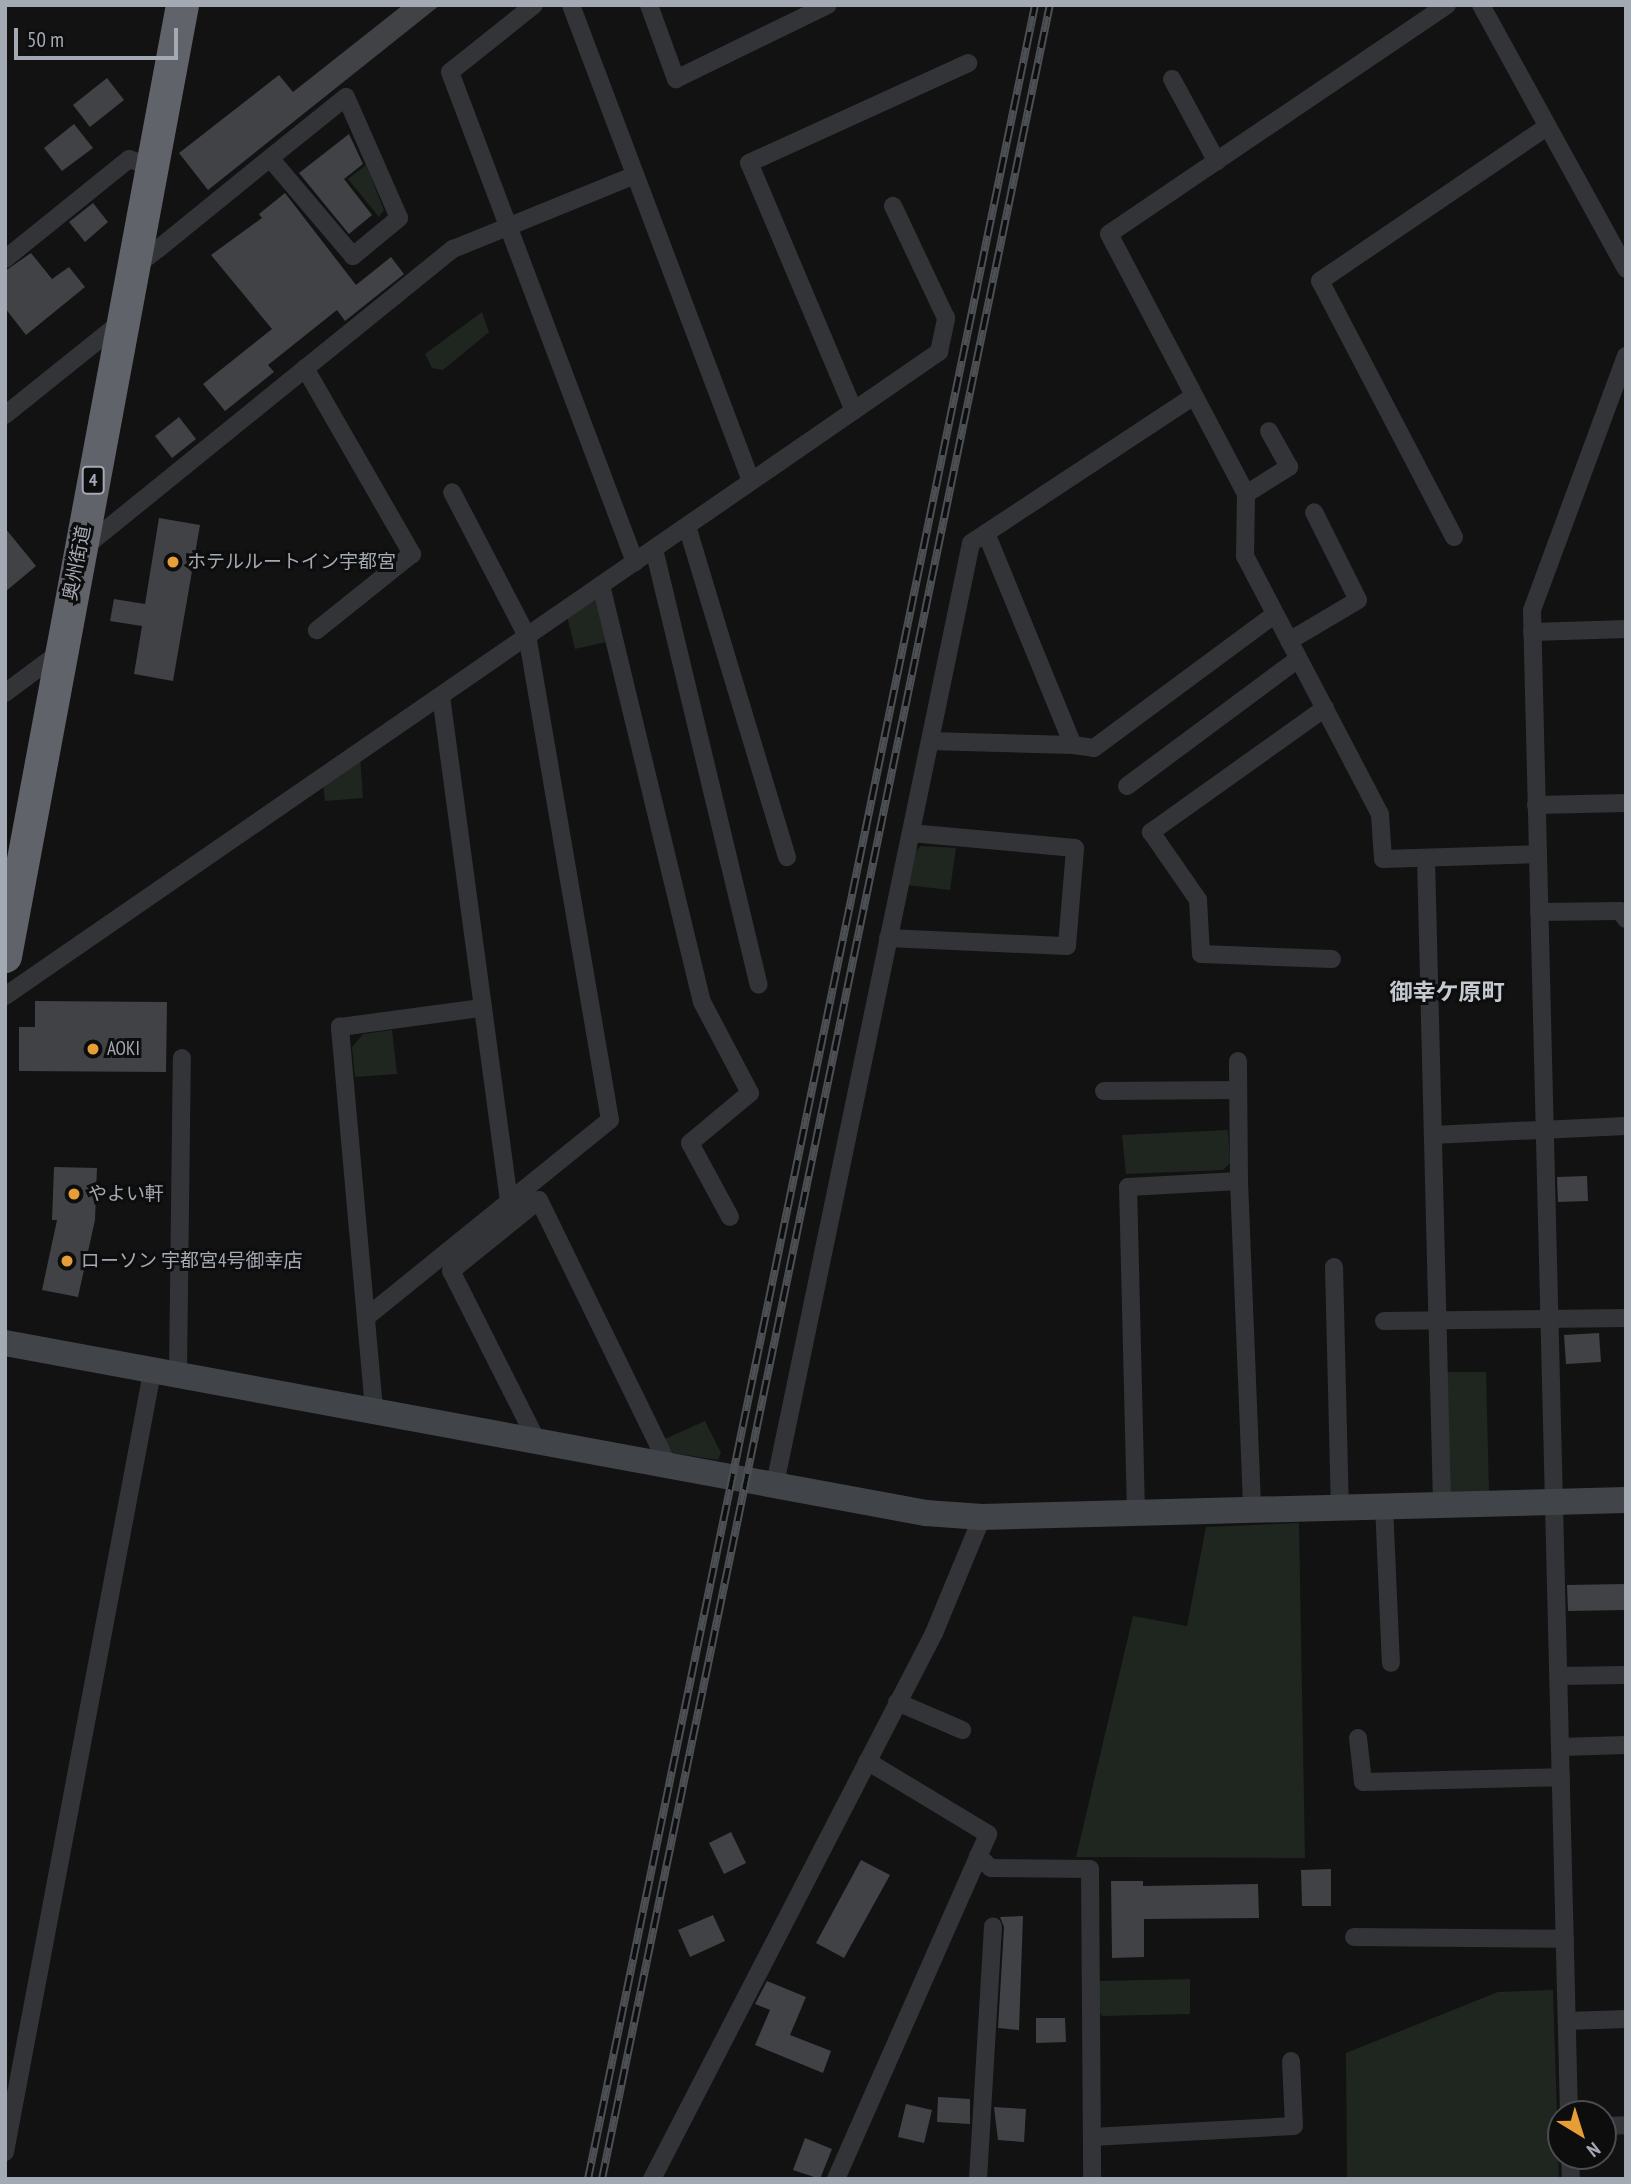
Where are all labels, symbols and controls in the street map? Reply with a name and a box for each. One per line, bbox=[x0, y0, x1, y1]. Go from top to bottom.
scale bar bbox=[18, 14, 182, 58]
text: 50 m bbox=[27, 26, 64, 53]
road number: 4 bbox=[81, 466, 105, 494]
street label: 奥州街道 bbox=[59, 524, 95, 602]
place label: ホテルルートイン宇都宮 bbox=[187, 551, 396, 573]
marker: ホテルルートイン宇都宮 bbox=[165, 554, 181, 570]
district label: 御幸ケ原町 bbox=[1390, 978, 1504, 1006]
place label: AOKI bbox=[107, 1038, 140, 1060]
marker: AOKI bbox=[85, 1041, 101, 1057]
place label: やよい軒 bbox=[88, 1183, 164, 1205]
marker: やよい軒 bbox=[66, 1186, 82, 1202]
place label: ローソン 宇都宮4号御幸店 bbox=[81, 1250, 303, 1272]
marker: ローソン 宇都宮4号御幸店 bbox=[59, 1253, 75, 1269]
north arrow bbox=[1547, 2100, 1617, 2170]
text: N bbox=[1582, 2137, 1605, 2163]

